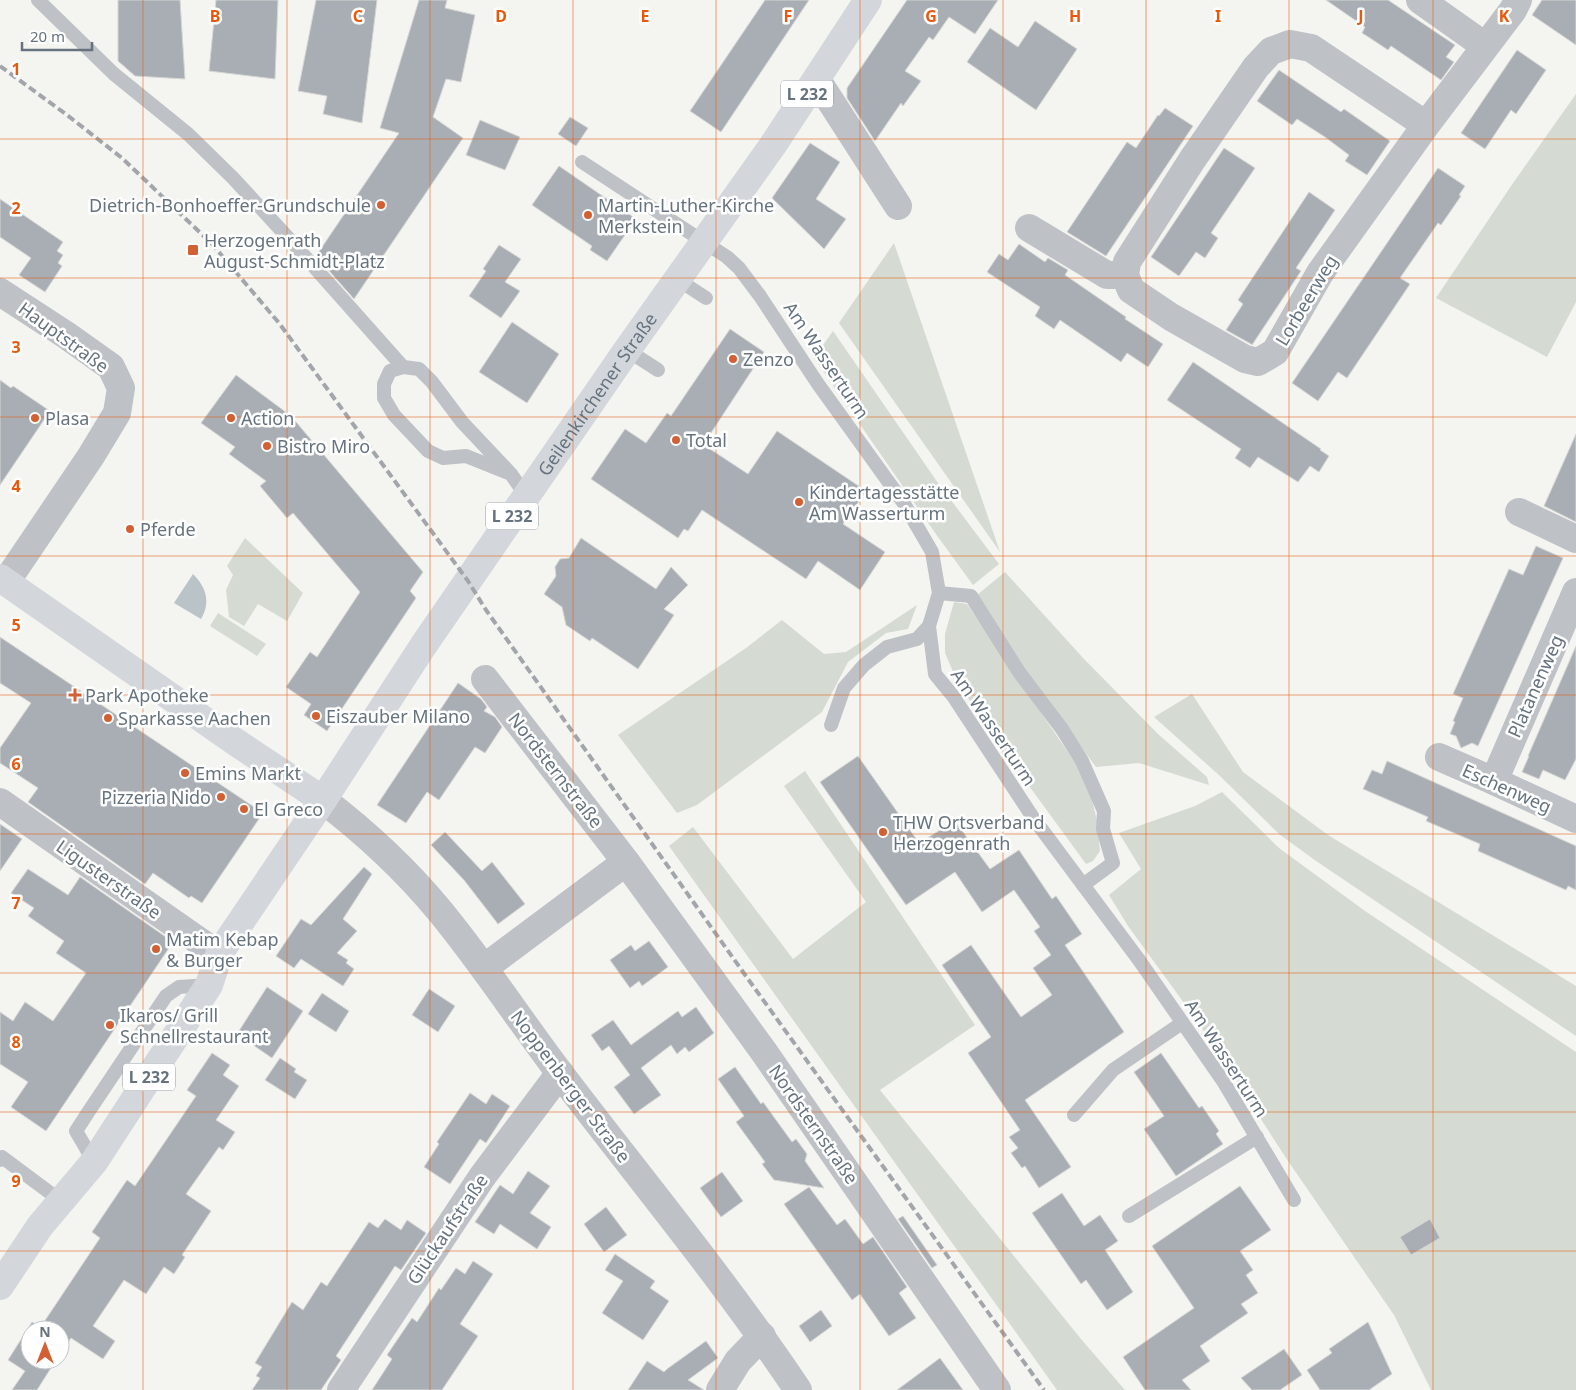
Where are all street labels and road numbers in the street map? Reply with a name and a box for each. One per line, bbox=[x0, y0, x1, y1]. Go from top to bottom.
road number: L 232 bbox=[781, 80, 833, 108]
street label: Lorbeerweg bbox=[1269, 250, 1343, 350]
street label: Hauptstraße bbox=[14, 296, 114, 378]
street label: Am Wasserturm bbox=[779, 297, 875, 423]
street label: Geilenkirchener Straße bbox=[532, 308, 662, 480]
road number: L 232 bbox=[486, 502, 538, 530]
street label: Platanenweg bbox=[1502, 631, 1568, 741]
street label: Am Wasserturm bbox=[946, 664, 1042, 790]
street label: Nordsternstraße bbox=[503, 707, 609, 833]
street label: Eschenweg bbox=[1459, 758, 1555, 818]
street label: Ligusterstraße bbox=[52, 834, 166, 924]
street label: Am Wasserturm bbox=[1180, 994, 1274, 1122]
street label: Noppenberger Straße bbox=[506, 1005, 636, 1167]
street label: Nordsternstraße bbox=[764, 1060, 864, 1188]
road number: L 232 bbox=[123, 1064, 175, 1090]
street label: Glückaufstraße bbox=[401, 1169, 493, 1289]

